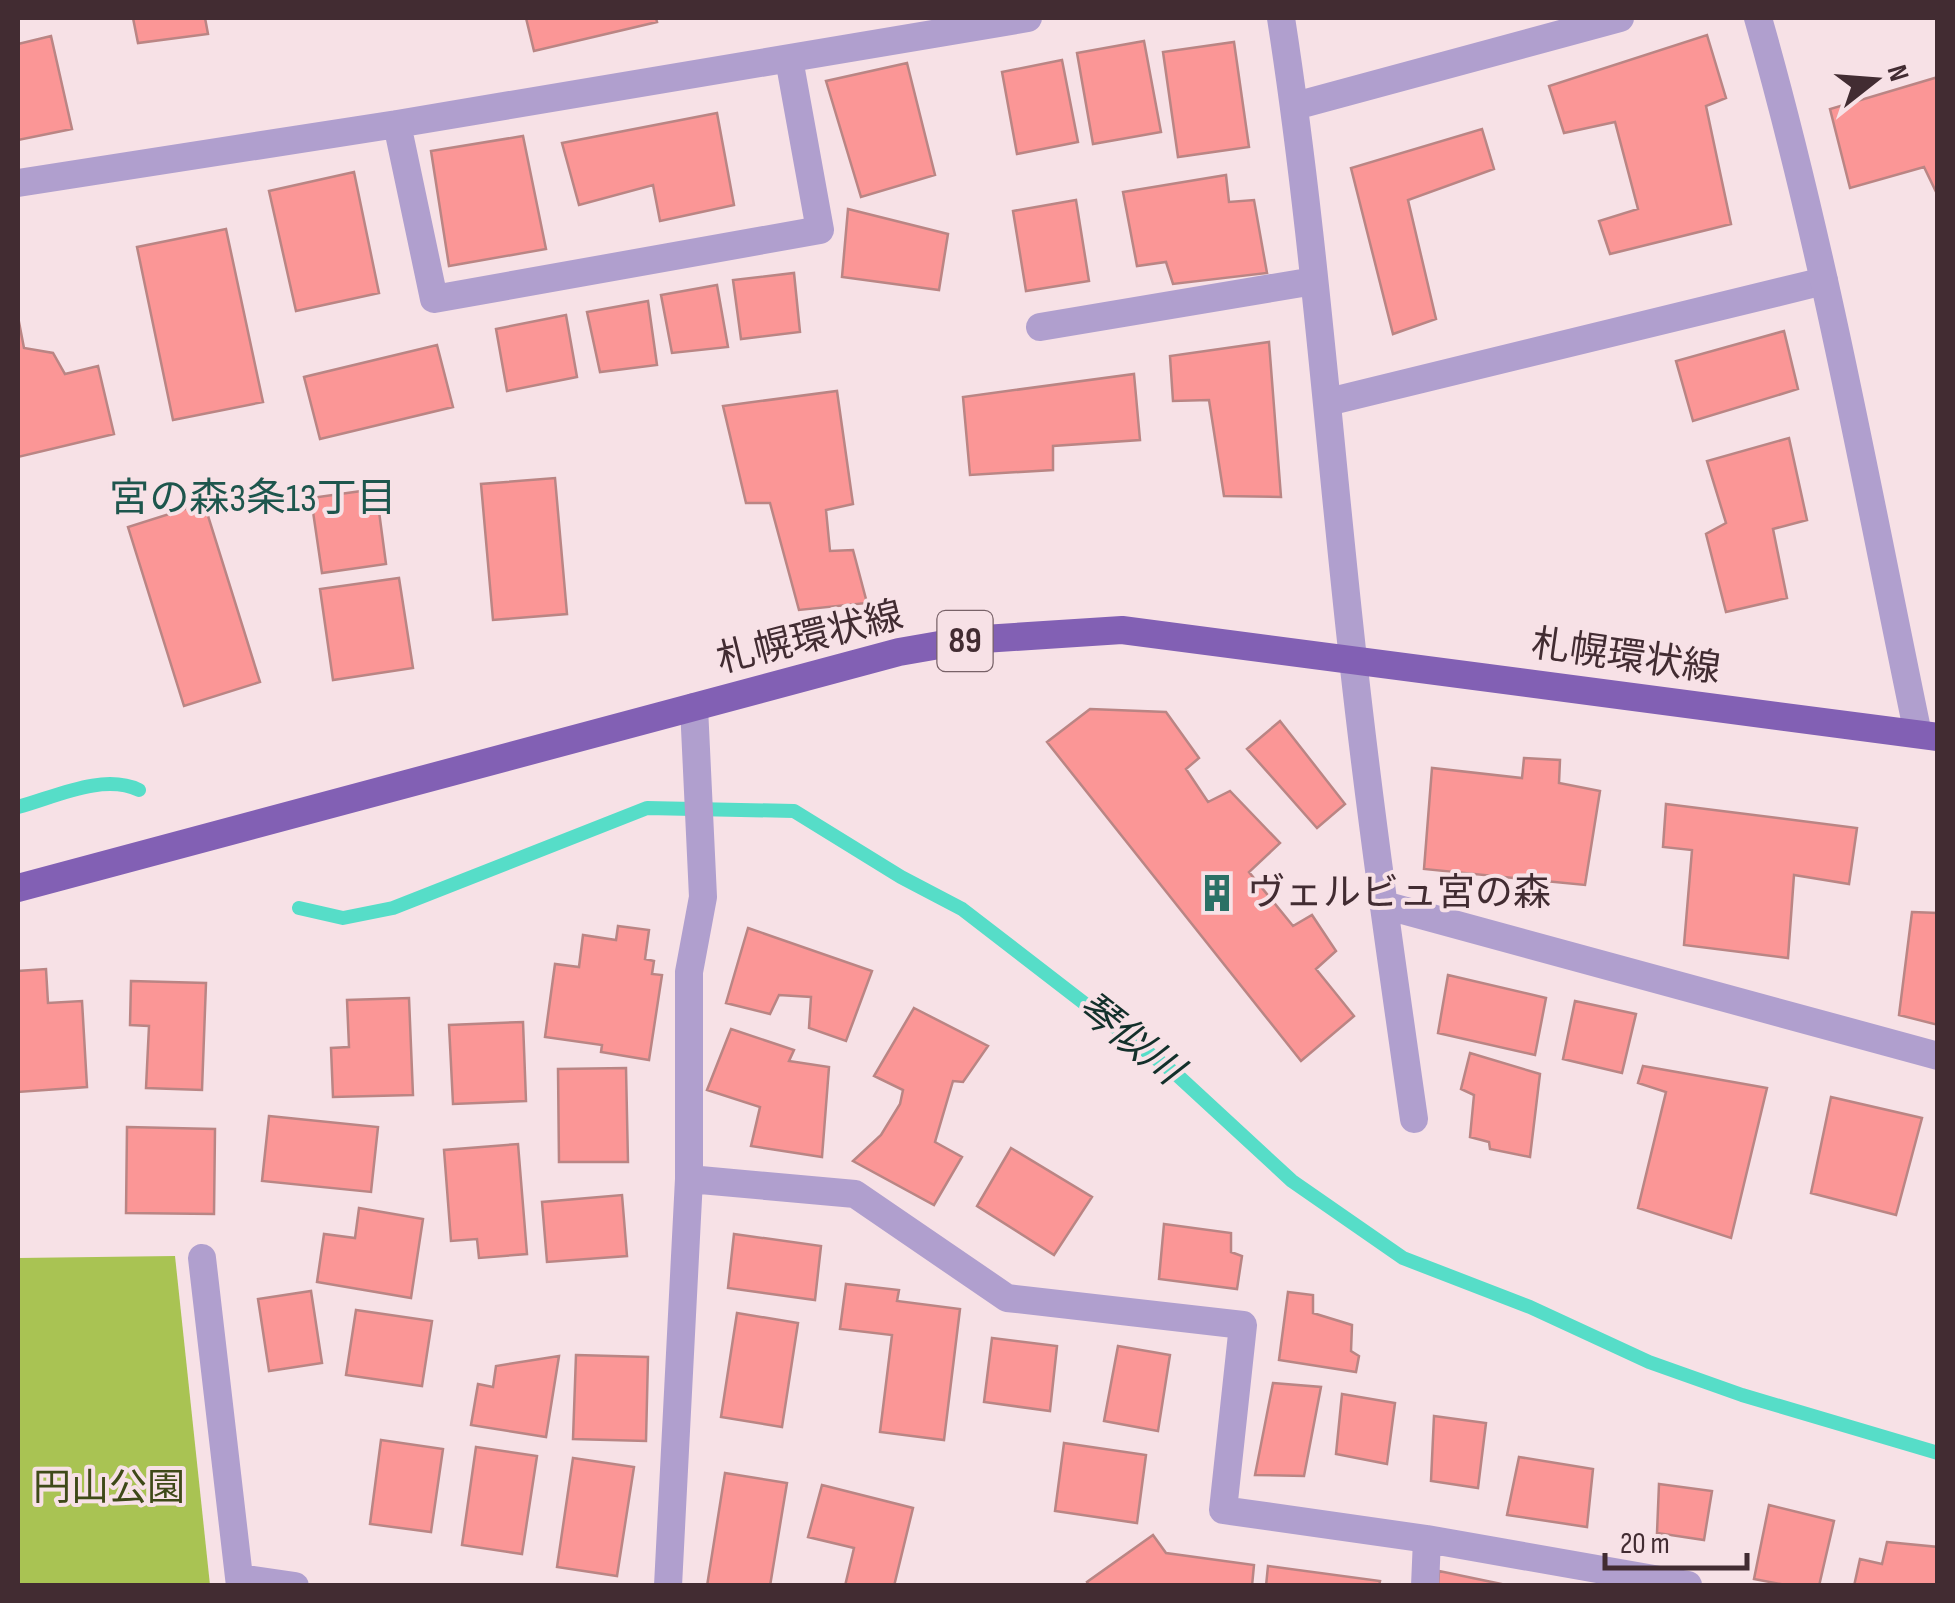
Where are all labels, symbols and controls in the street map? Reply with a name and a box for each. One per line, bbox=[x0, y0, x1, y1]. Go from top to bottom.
north arrow bbox=[1825, 30, 1925, 130]
text: N bbox=[1880, 61, 1915, 85]
district label: 宮の森3条13丁目 bbox=[109, 475, 397, 523]
street label: 札幌環状線 bbox=[712, 593, 908, 683]
road number: 89 bbox=[938, 611, 992, 671]
street label: 札幌環状線 bbox=[1529, 621, 1723, 693]
place label: ヴェルビュ宮の森 bbox=[1247, 871, 1551, 916]
building icon: ヴェルビュ宮の森 bbox=[1196, 872, 1238, 914]
water label: 琴似川 bbox=[1067, 983, 1194, 1097]
park label: 円山公園 bbox=[33, 1466, 185, 1511]
scale bar bbox=[1605, 1508, 1748, 1570]
text: 20 m bbox=[1620, 1526, 1670, 1562]

